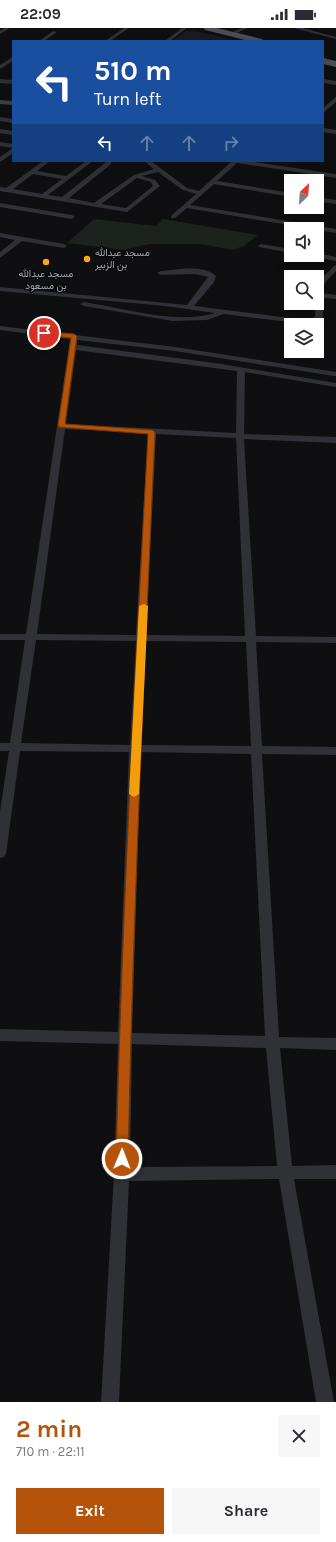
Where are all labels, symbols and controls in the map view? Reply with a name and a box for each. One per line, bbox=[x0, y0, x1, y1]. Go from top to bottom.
text: 22:09 bbox=[20, 5, 61, 23]
text: 510 m bbox=[94, 54, 172, 87]
icon: left bbox=[28, 56, 80, 108]
text: Turn left bbox=[94, 88, 162, 110]
icon: left bbox=[94, 132, 116, 154]
icon: ahead bbox=[136, 132, 158, 154]
icon: ahead bbox=[178, 132, 200, 154]
icon: right bbox=[220, 132, 242, 154]
north arrow bbox=[284, 174, 324, 214]
map controls bbox=[284, 174, 324, 358]
button: sound bbox=[284, 222, 324, 262]
place label: مسجد عبدالله بن الزبير bbox=[94, 247, 150, 271]
marker: مسجد عبدالله بن الزبير bbox=[82, 254, 92, 264]
marker: مسجد عبدالله بن مسعود bbox=[41, 257, 51, 267]
place label: مسجد عبدالله بن مسعود bbox=[19, 268, 73, 292]
button: search bbox=[284, 270, 324, 310]
pin bbox=[27, 316, 61, 350]
button: layers bbox=[284, 318, 324, 358]
icon: arrive bbox=[33, 322, 55, 344]
position arrow bbox=[101, 1138, 143, 1180]
text: 2 min bbox=[16, 1415, 82, 1443]
button: close bbox=[278, 1415, 320, 1457]
text: 710 m · 22:11 bbox=[16, 1444, 85, 1459]
button: Exit bbox=[16, 1488, 164, 1534]
button: Share bbox=[172, 1488, 320, 1534]

